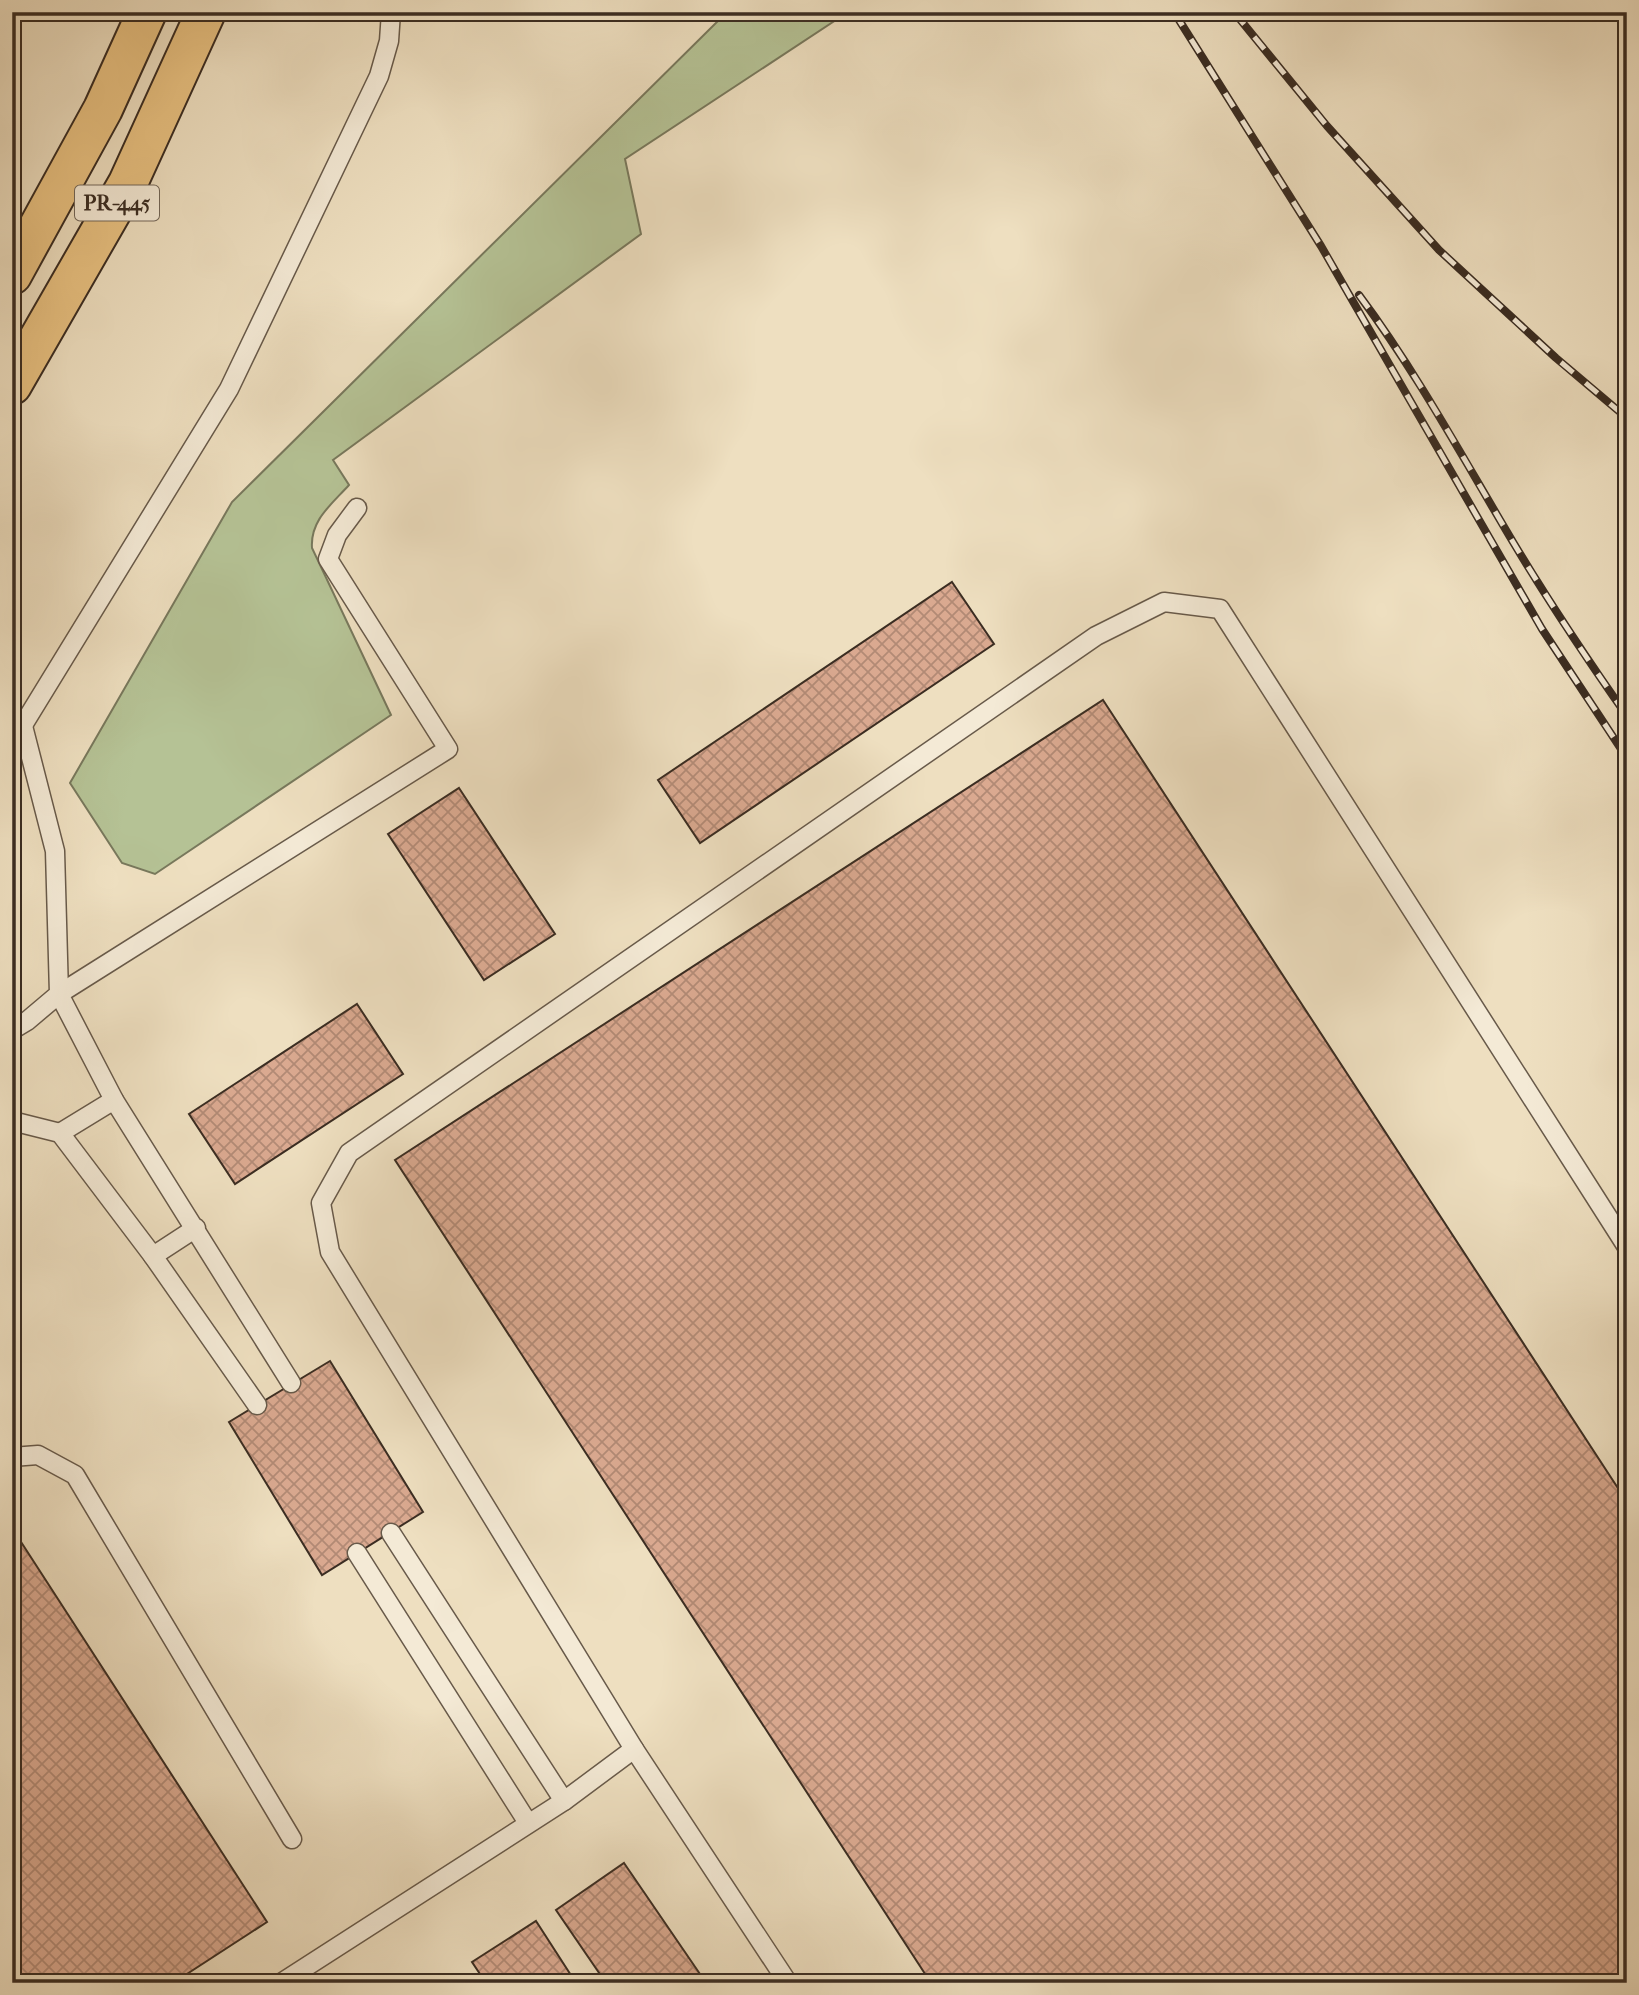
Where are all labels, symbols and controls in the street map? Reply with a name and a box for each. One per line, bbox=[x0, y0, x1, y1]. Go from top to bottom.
road number: PR-445 bbox=[75, 186, 159, 220]

